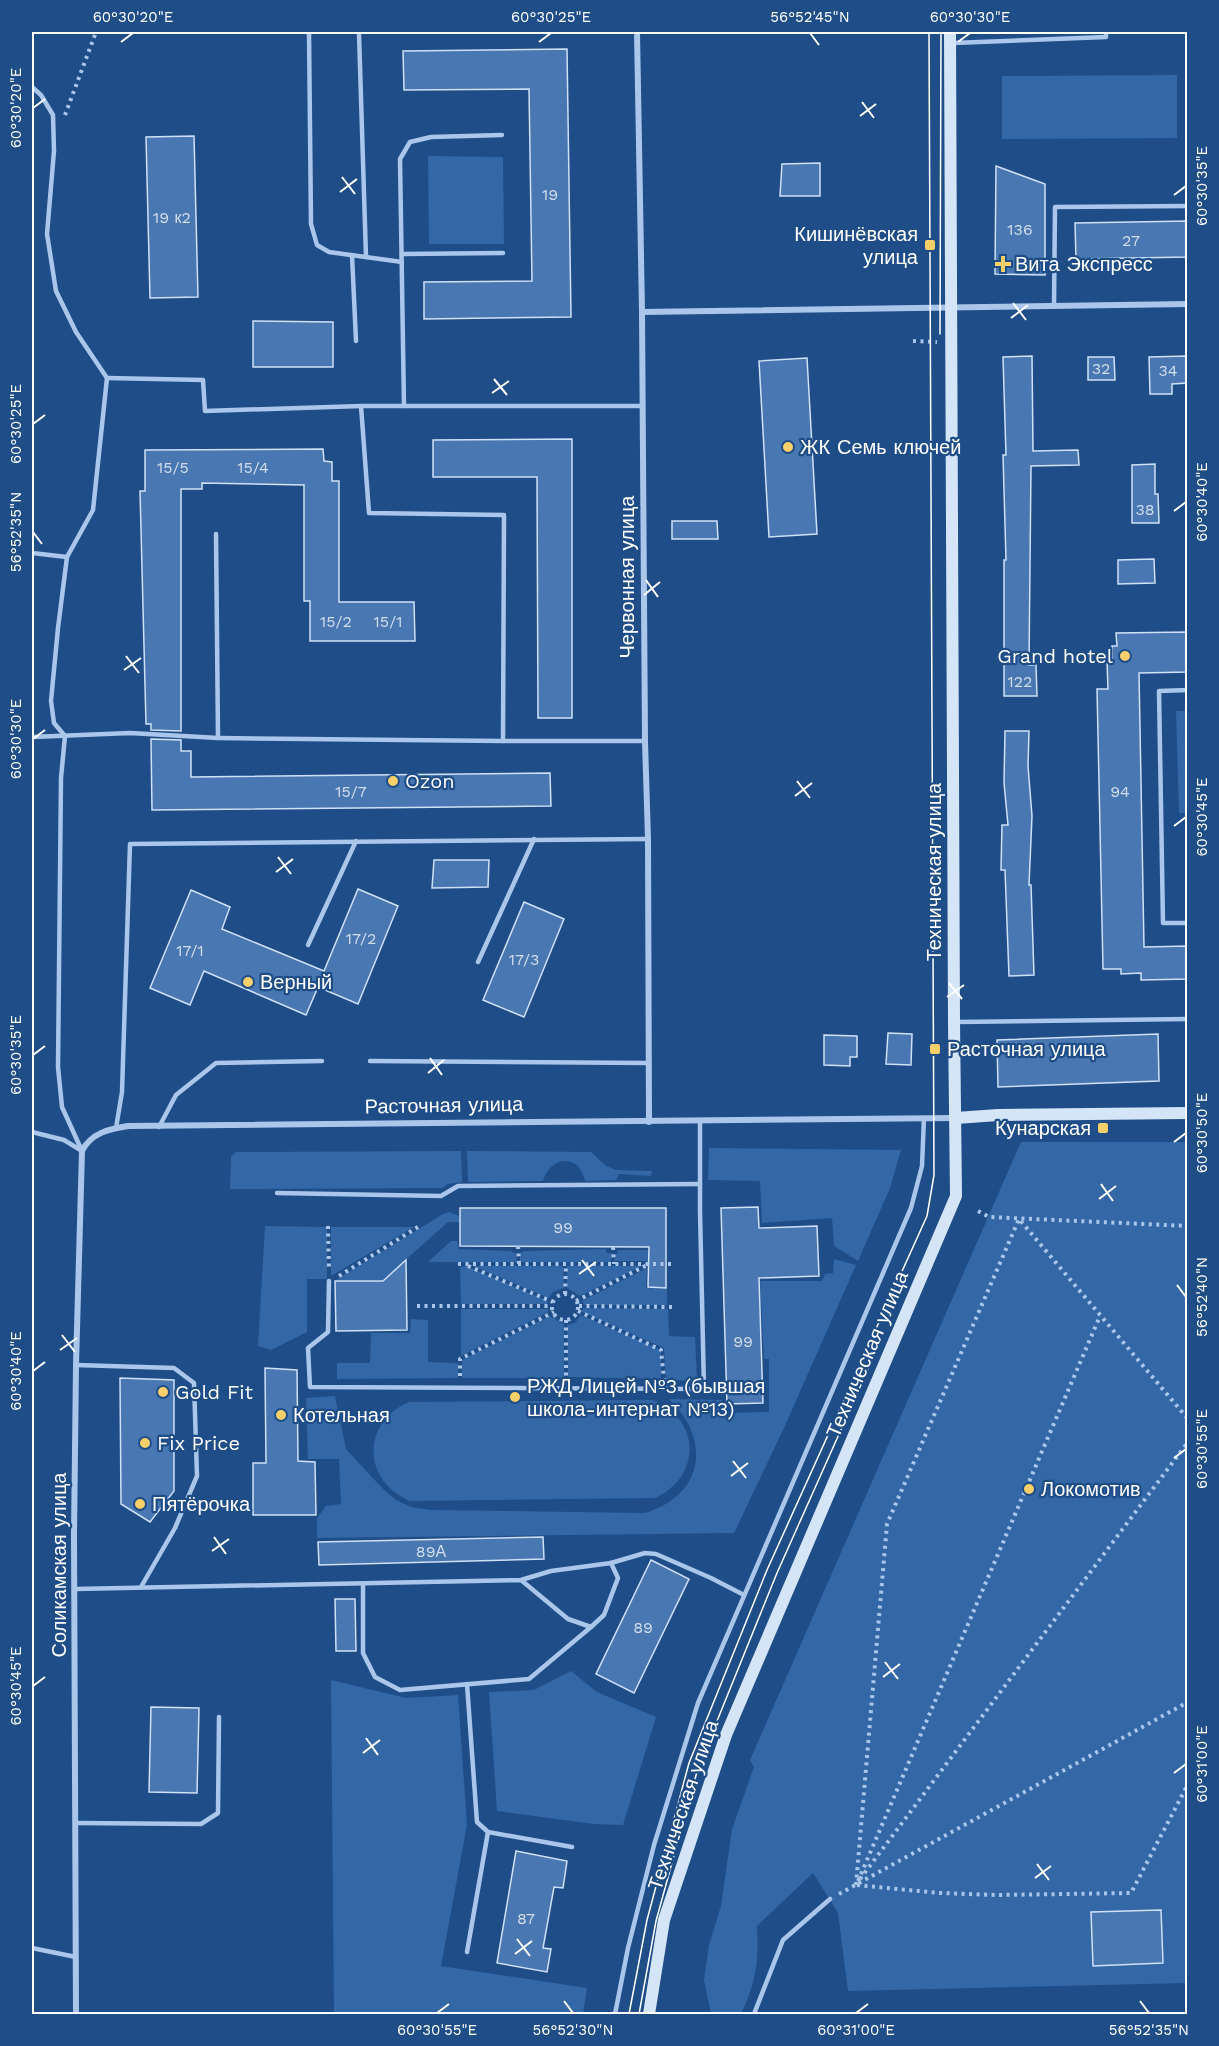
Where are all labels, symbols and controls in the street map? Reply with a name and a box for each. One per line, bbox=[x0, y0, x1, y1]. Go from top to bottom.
text: 60°30'20"E bbox=[93, 8, 173, 26]
text: 60°30'25"E bbox=[511, 8, 591, 26]
text: 56°52'45"N bbox=[770, 8, 850, 26]
text: 60°30'30"E bbox=[930, 8, 1010, 26]
text: 60°30'20"E bbox=[7, 68, 25, 148]
text: 60°30'35"E bbox=[1193, 146, 1211, 226]
house number: 19 bbox=[542, 185, 558, 204]
house number: 19 к2 bbox=[153, 208, 191, 227]
house number: 136 bbox=[1007, 220, 1033, 239]
place label: Кишинёвская улица bbox=[794, 222, 919, 269]
house number: 27 bbox=[1122, 231, 1140, 250]
marker: Кишинёвская улица bbox=[923, 238, 937, 252]
place label: Вита Экспресс bbox=[1015, 252, 1153, 276]
marker: Вита Экспресс bbox=[996, 257, 1010, 271]
house number: 32 bbox=[1092, 359, 1110, 378]
house number: 34 bbox=[1158, 361, 1178, 380]
text: 60°30'25"E bbox=[7, 384, 25, 464]
place label: ЖК Семь ключей bbox=[800, 435, 961, 459]
marker: ЖК Семь ключей bbox=[781, 440, 795, 454]
house number: 15/5 bbox=[157, 458, 189, 477]
house number: 15/4 bbox=[237, 458, 269, 477]
text: 60°30'40"E bbox=[1193, 462, 1211, 542]
text: 56°52'35"N bbox=[7, 492, 25, 572]
street label: Червонная улица bbox=[615, 495, 639, 658]
house number: 38 bbox=[1135, 500, 1155, 519]
house number: 15/2 bbox=[320, 612, 352, 631]
house number: 15/1 bbox=[374, 612, 402, 631]
place label: Grand hotel bbox=[997, 644, 1113, 668]
marker: Grand hotel bbox=[1118, 649, 1132, 663]
house number: 122 bbox=[1008, 672, 1032, 691]
text: 60°30'30"E bbox=[7, 699, 25, 779]
place label: Ozon bbox=[405, 769, 455, 793]
marker: Ozon bbox=[386, 774, 400, 788]
text: 60°30'45"E bbox=[1193, 777, 1211, 857]
house number: 15/7 bbox=[335, 782, 367, 801]
street label: Техническая улица bbox=[922, 782, 946, 961]
house number: 94 bbox=[1110, 782, 1130, 801]
house number: 17/2 bbox=[346, 929, 376, 948]
house number: 17/1 bbox=[176, 941, 204, 960]
house number: 17/3 bbox=[509, 950, 539, 969]
place label: Верный bbox=[260, 970, 332, 994]
marker: Верный bbox=[241, 975, 255, 989]
text: 60°30'35"E bbox=[7, 1015, 25, 1095]
place label: Расточная улица bbox=[947, 1037, 1107, 1061]
marker: Расточная улица bbox=[928, 1042, 942, 1056]
street label: Расточная улица bbox=[364, 1092, 524, 1118]
text: 60°30'50"E bbox=[1193, 1093, 1211, 1173]
place label: Кунарская bbox=[995, 1116, 1091, 1140]
marker: Кунарская bbox=[1096, 1121, 1110, 1135]
house number: 99 bbox=[553, 1218, 573, 1237]
text: 56°52'40"N bbox=[1193, 1257, 1211, 1337]
street label: Техническая улица bbox=[821, 1266, 913, 1441]
text: 60°30'40"E bbox=[7, 1331, 25, 1411]
house number: 99 bbox=[733, 1332, 753, 1351]
place label: РЖД Лицей №3 (бывшая школа-интернат №13) bbox=[527, 1374, 765, 1421]
place label: Gold Fit bbox=[175, 1380, 253, 1404]
marker: Gold Fit bbox=[156, 1385, 170, 1399]
marker: РЖД Лицей №3 (бывшая школа-интернат №13) bbox=[508, 1390, 522, 1404]
place label: Котельная bbox=[293, 1403, 390, 1427]
marker: Котельная bbox=[274, 1408, 288, 1422]
text: 60°30'55"E bbox=[1193, 1409, 1211, 1489]
place label: Fix Price bbox=[157, 1431, 240, 1455]
marker: Fix Price bbox=[138, 1436, 152, 1450]
street label: Соликамская улица bbox=[47, 1472, 71, 1657]
place label: Локомотив bbox=[1041, 1477, 1141, 1501]
marker: Локомотив bbox=[1022, 1482, 1036, 1496]
place label: Пятёрочка bbox=[152, 1492, 251, 1516]
marker: Пятёрочка bbox=[133, 1497, 147, 1511]
house number: 89А bbox=[416, 1542, 447, 1561]
house number: 89 bbox=[633, 1618, 653, 1637]
text: 60°30'45"E bbox=[7, 1646, 25, 1726]
street label: Техническая улица bbox=[643, 1716, 724, 1893]
text: 60°31'00"E bbox=[1193, 1725, 1211, 1803]
house number: 87 bbox=[517, 1909, 535, 1928]
text: 60°30'55"E bbox=[397, 2021, 477, 2039]
text: 56°52'30"N bbox=[533, 2021, 613, 2039]
text: 60°31'00"E bbox=[817, 2021, 895, 2039]
text: 56°52'35"N bbox=[1109, 2021, 1189, 2039]

